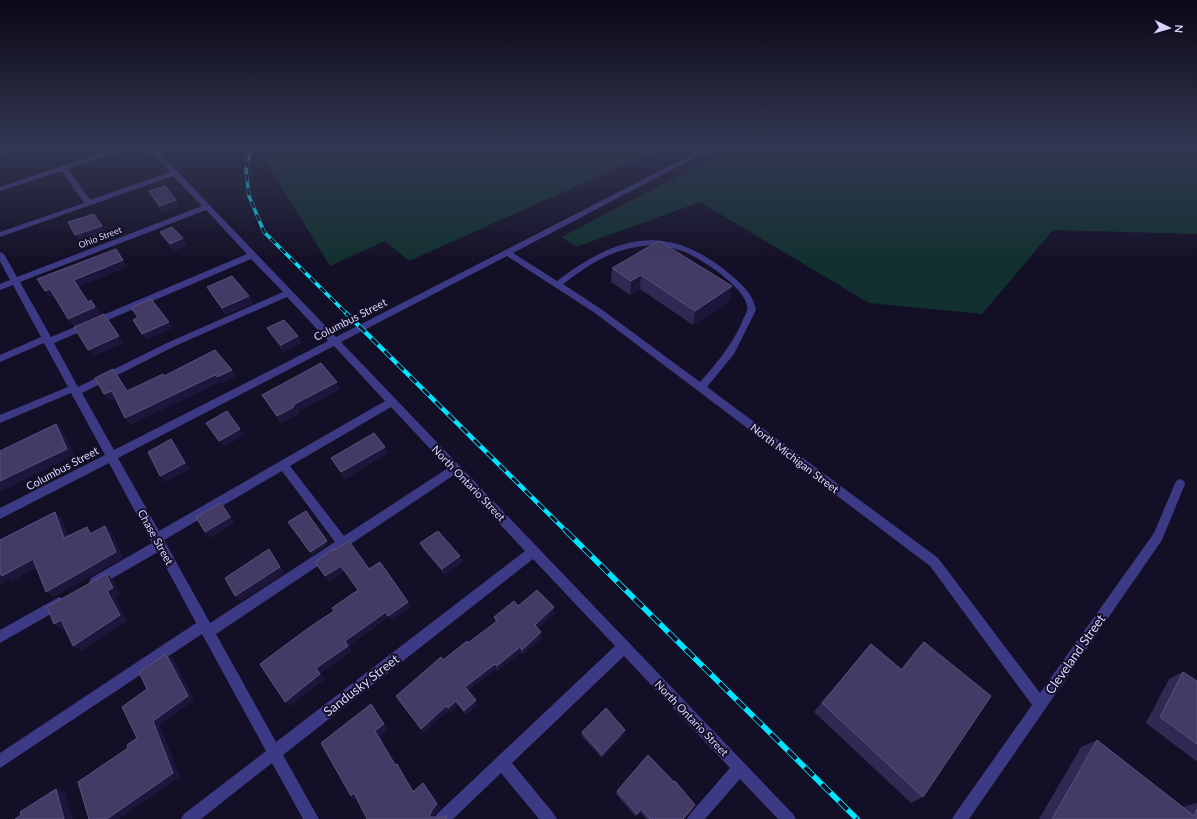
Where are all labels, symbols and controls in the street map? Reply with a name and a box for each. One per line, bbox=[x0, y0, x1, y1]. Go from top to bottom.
north arrow bbox=[1149, 8, 1189, 48]
text: N bbox=[1173, 24, 1186, 34]
street label: Ohio Street bbox=[77, 223, 124, 250]
street label: Columbus Street bbox=[311, 295, 389, 343]
street label: North Michigan Street bbox=[748, 421, 842, 496]
street label: North Ontario Street bbox=[430, 442, 509, 524]
street label: Columbus Street bbox=[24, 443, 100, 493]
street label: Chase Street bbox=[135, 507, 177, 567]
street label: Cleveland Street bbox=[1042, 611, 1109, 697]
street label: Sandusky Street bbox=[320, 650, 402, 719]
street label: North Ontario Street bbox=[653, 677, 732, 759]

